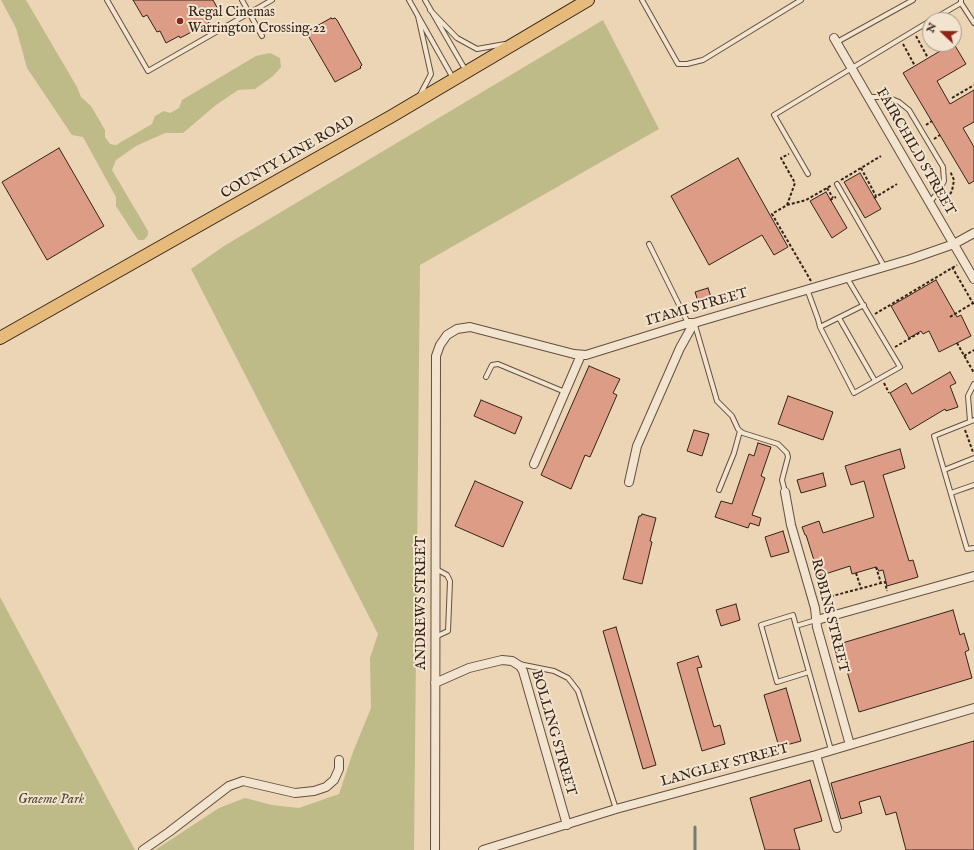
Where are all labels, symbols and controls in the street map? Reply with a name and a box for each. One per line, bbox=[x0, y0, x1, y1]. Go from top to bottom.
place label: Regal Cinemas Warrington Crossing 22 bbox=[188, 5, 326, 38]
north arrow bbox=[922, 12, 962, 52]
marker: Regal Cinemas Warrington Crossing 22 bbox=[175, 16, 185, 26]
text: N bbox=[924, 21, 940, 35]
street label: FAIRCHILD STREET bbox=[872, 85, 958, 219]
street label: COUNTY LINE ROAD bbox=[218, 113, 358, 203]
street label: ITAMI STREET bbox=[644, 285, 750, 331]
street label: ANDREWS STREET bbox=[414, 536, 430, 670]
street label: ROBINS STREET bbox=[807, 557, 851, 675]
street label: BOLLING STREET bbox=[527, 668, 579, 798]
street label: LANGLEY STREET bbox=[659, 741, 791, 791]
park label: Graeme Park bbox=[18, 792, 84, 808]

